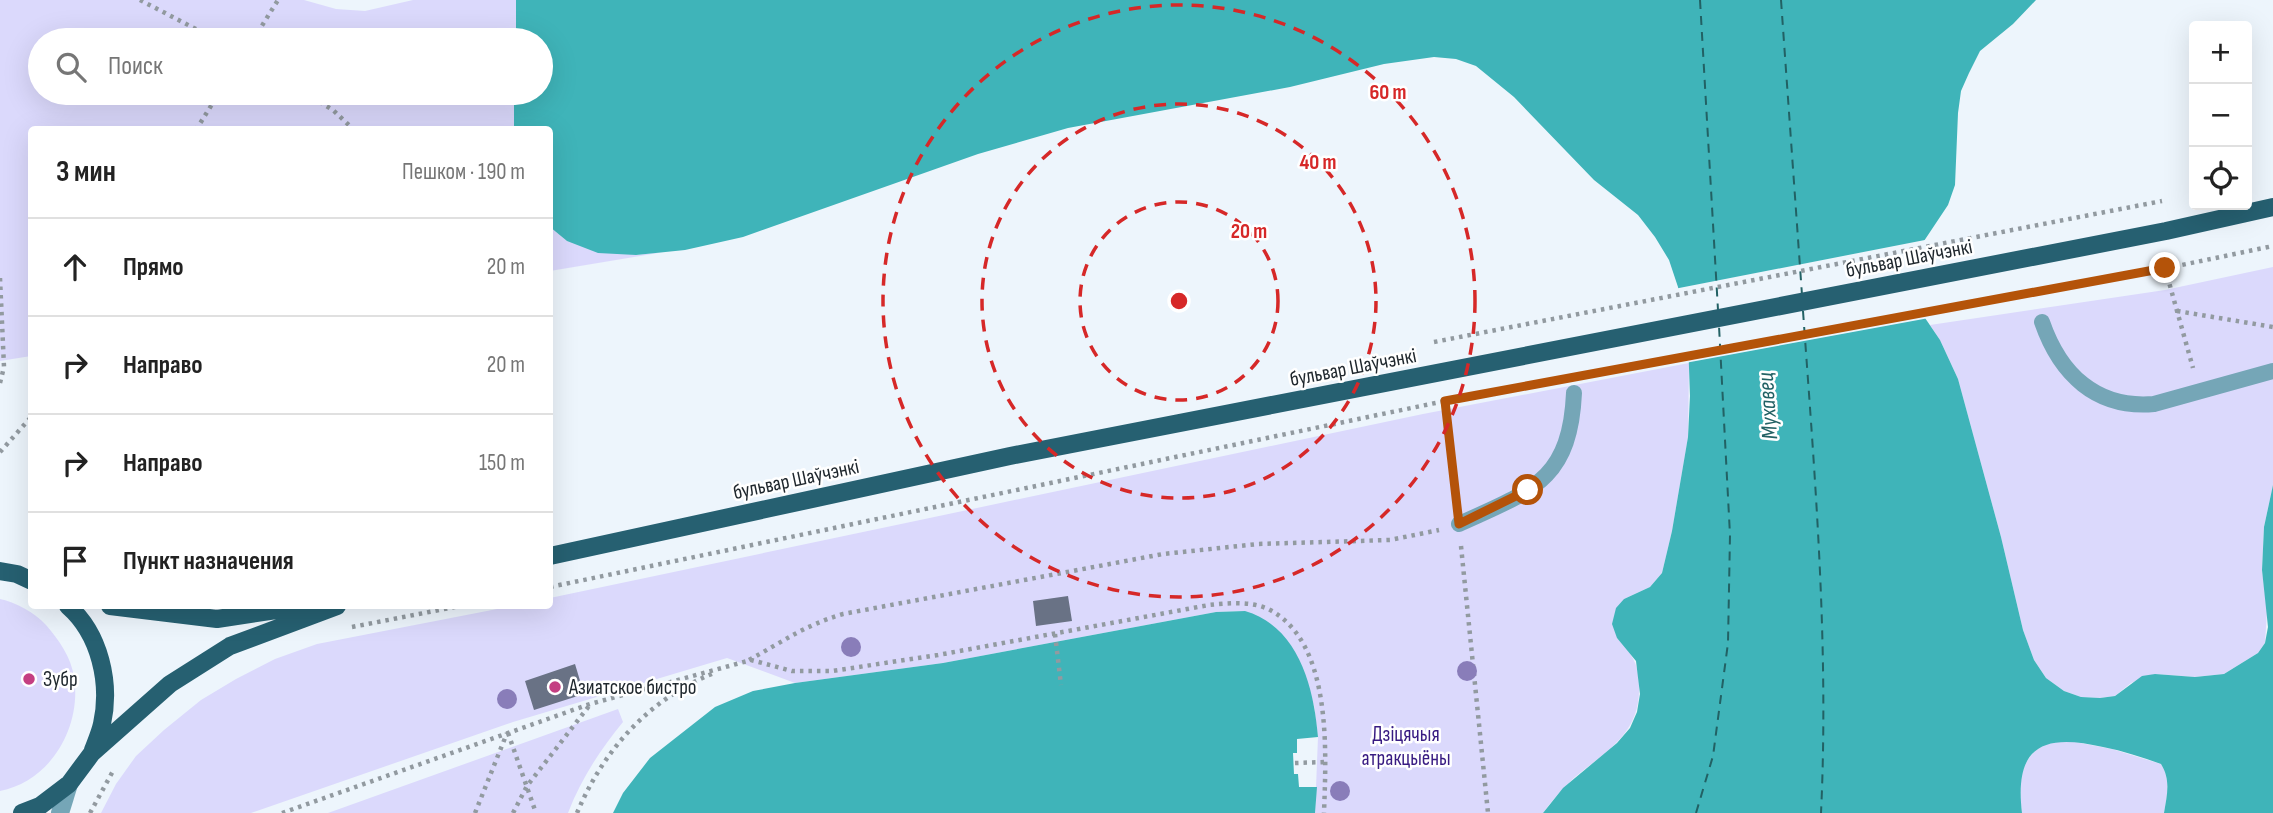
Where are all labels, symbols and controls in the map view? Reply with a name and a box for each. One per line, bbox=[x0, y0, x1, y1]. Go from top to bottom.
map controls bbox=[2189, 21, 2252, 210]
button: + bbox=[2189, 21, 2252, 84]
search box bbox=[28, 28, 553, 105]
icon: search bbox=[52, 48, 90, 86]
text: Поиск bbox=[108, 51, 163, 82]
text: 60 m bbox=[1369, 80, 1407, 105]
button: − bbox=[2189, 84, 2252, 147]
button: locate bbox=[2189, 147, 2252, 210]
text: 40 m bbox=[1300, 150, 1336, 175]
text: 3 мин bbox=[56, 154, 116, 190]
text: Пешком · 190 m bbox=[402, 158, 525, 186]
text: 20 m bbox=[1231, 219, 1267, 244]
street label: бульвар Шаўчэнкі bbox=[1844, 234, 1974, 283]
icon: ahead bbox=[56, 248, 94, 286]
text: Прямо bbox=[123, 252, 184, 283]
route end bbox=[2149, 252, 2180, 283]
text: 20 m bbox=[487, 253, 525, 281]
centre of rings bbox=[1167, 289, 1191, 313]
street label: бульвар Шаўчэнкі bbox=[1288, 343, 1418, 392]
icon: right bbox=[56, 346, 94, 384]
text: Направо bbox=[123, 350, 202, 381]
text: 20 m bbox=[487, 351, 525, 379]
water label: Мухавец bbox=[1752, 371, 1784, 440]
icon: right bbox=[56, 444, 94, 482]
text: Направо bbox=[123, 448, 202, 479]
text: 150 m bbox=[479, 449, 525, 477]
street label: бульвар Шаўчэнкі bbox=[731, 454, 861, 505]
route start bbox=[1512, 474, 1543, 505]
icon: arrive bbox=[56, 542, 94, 580]
text: Пункт назначения bbox=[123, 546, 294, 577]
place label: Зубр bbox=[43, 667, 78, 692]
marker: Зубр bbox=[21, 671, 37, 687]
place label: Азиатское бистро bbox=[568, 675, 697, 700]
marker: Азиатское бистро bbox=[547, 679, 563, 695]
park label: Дзіцячыя атракцыёны bbox=[1361, 722, 1451, 771]

